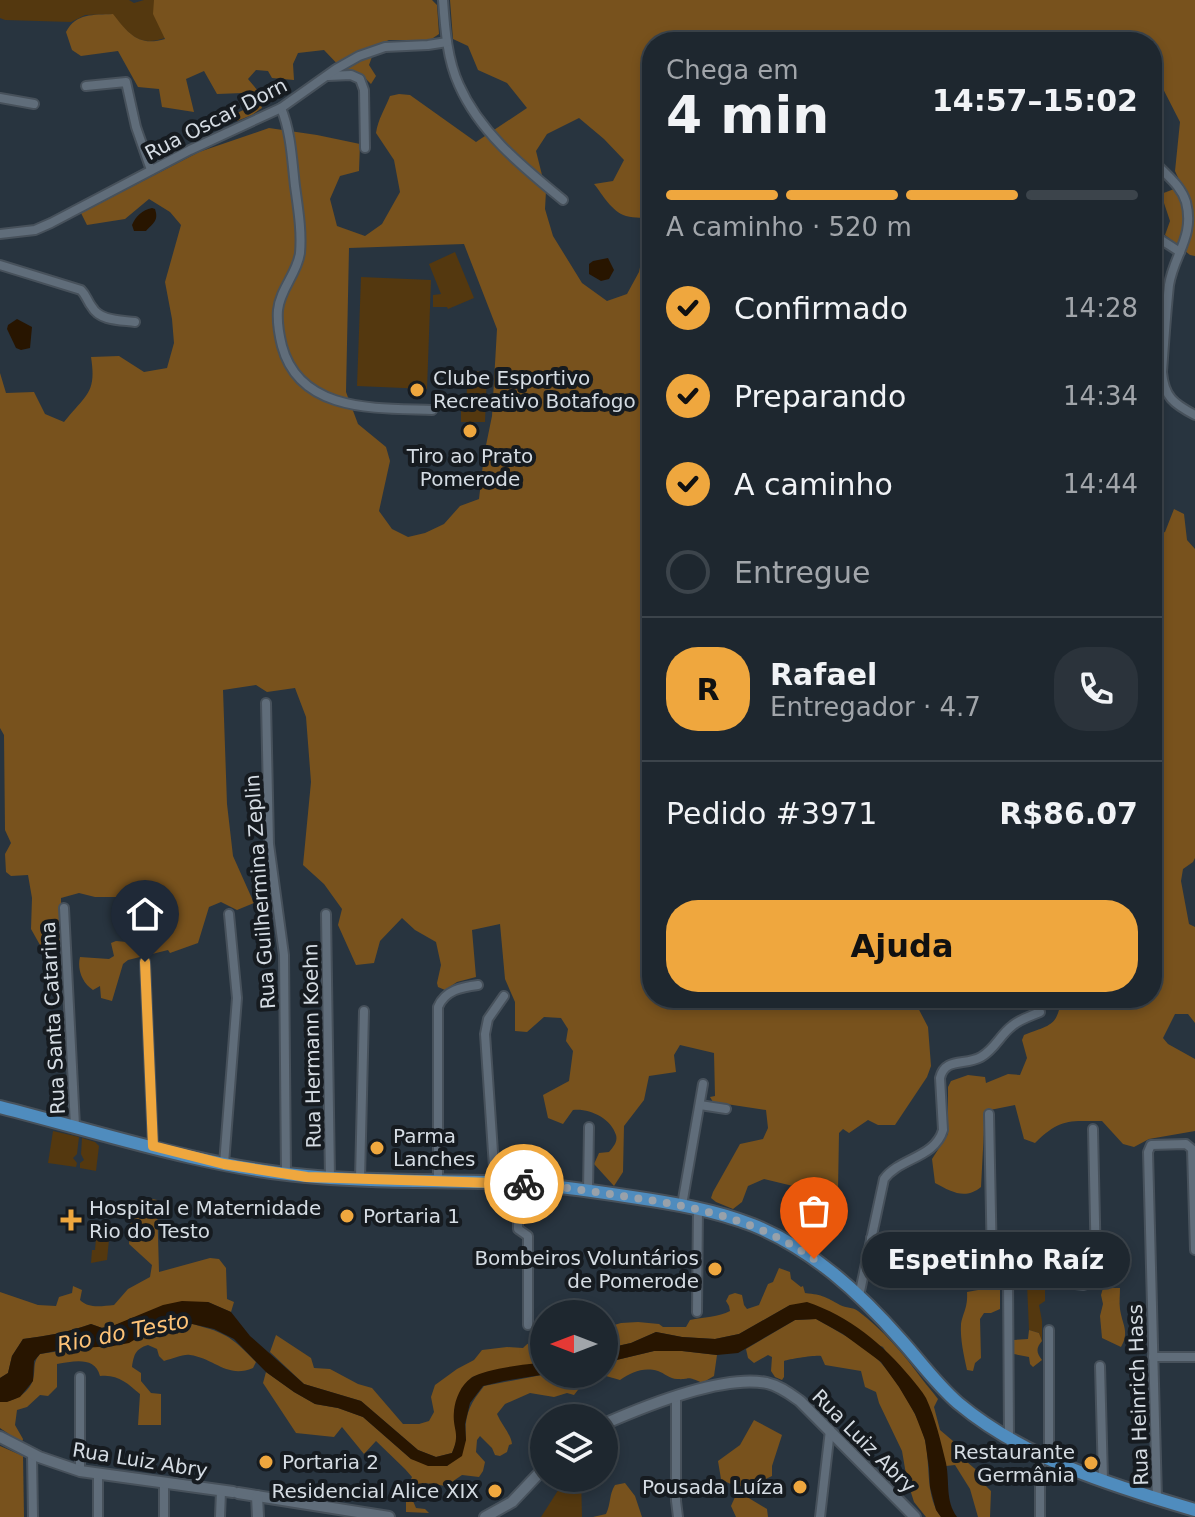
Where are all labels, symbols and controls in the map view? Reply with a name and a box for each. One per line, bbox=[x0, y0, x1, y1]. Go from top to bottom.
text: Chega em bbox=[666, 55, 799, 85]
street label: Rua Oscar Dorn bbox=[141, 73, 291, 165]
text: 14:57–15:02 bbox=[932, 83, 1138, 118]
text: 4 min bbox=[666, 85, 829, 145]
text: A caminho · 520 m bbox=[666, 212, 912, 242]
icon: check bbox=[666, 286, 710, 330]
text: Confirmado bbox=[734, 291, 908, 326]
text: 14:28 bbox=[1063, 293, 1138, 323]
place label: Clube Esportivo Recreativo Botafogo bbox=[433, 366, 636, 413]
icon: check bbox=[666, 374, 710, 418]
text: Preparando bbox=[734, 379, 906, 414]
marker: Clube Esportivo Recreativo Botafogo bbox=[408, 381, 426, 399]
text: 14:34 bbox=[1063, 381, 1138, 411]
marker: Tiro ao Prato Pomerode bbox=[461, 422, 479, 440]
place label: Tiro ao Prato Pomerode bbox=[406, 444, 533, 491]
icon: check bbox=[666, 462, 710, 506]
text: A caminho bbox=[734, 467, 893, 502]
text: 14:44 bbox=[1063, 469, 1138, 499]
text: Entregue bbox=[734, 555, 870, 590]
button: phone bbox=[1054, 647, 1138, 731]
text: Rafael bbox=[770, 657, 877, 692]
text: R bbox=[696, 672, 720, 707]
text: Entregador · 4.7 bbox=[770, 692, 981, 722]
street label: Rua Guilhermina Zeplin bbox=[240, 774, 280, 1010]
text: Pedido #3971 bbox=[666, 796, 877, 831]
text: R$86.07 bbox=[999, 796, 1138, 831]
pin bbox=[111, 880, 179, 962]
icon: home bbox=[123, 892, 167, 936]
button: Ajuda bbox=[666, 900, 1138, 992]
street label: Rua Santa Catarina bbox=[36, 921, 70, 1115]
street label: Rua Hermann Koehn bbox=[298, 943, 326, 1149]
place label: Parma Lanches bbox=[393, 1124, 475, 1171]
marker: Parma Lanches bbox=[368, 1139, 386, 1157]
courier bbox=[484, 1144, 564, 1224]
icon: bike bbox=[502, 1162, 546, 1206]
pin bbox=[780, 1177, 848, 1259]
icon: bag bbox=[792, 1189, 836, 1233]
place label: Hospital e Maternidade Rio do Testo bbox=[89, 1196, 321, 1243]
place label: Portaria 1 bbox=[363, 1204, 460, 1228]
marker: Portaria 1 bbox=[338, 1207, 356, 1225]
marker: Hospital e Maternidade Rio do Testo bbox=[60, 1209, 82, 1231]
callout: Espetinho Raíz bbox=[862, 1231, 1130, 1287]
text: Espetinho Raíz bbox=[888, 1245, 1104, 1275]
place label: Bombeiros Voluntários de Pomerode bbox=[474, 1246, 699, 1293]
marker: Bombeiros Voluntários de Pomerode bbox=[706, 1260, 724, 1278]
north arrow bbox=[530, 1300, 618, 1388]
map controls bbox=[530, 1300, 618, 1492]
street label: Rua Heinrich Hass bbox=[1123, 1304, 1153, 1486]
water label: Rio do Testo bbox=[55, 1307, 191, 1358]
street label: Rua Luiz Abry bbox=[807, 1384, 921, 1498]
button: layers bbox=[530, 1404, 618, 1492]
street label: Rua Luiz Abry bbox=[71, 1437, 209, 1483]
place label: Restaurante Germânia bbox=[953, 1440, 1075, 1487]
place label: Portaria 2 bbox=[282, 1450, 379, 1474]
marker: Portaria 2 bbox=[257, 1453, 275, 1471]
marker: Restaurante Germânia bbox=[1082, 1454, 1100, 1472]
place label: Pousada Luíza bbox=[642, 1475, 784, 1499]
marker: Pousada Luíza bbox=[791, 1478, 809, 1496]
place label: Residencial Alice XIX bbox=[272, 1479, 479, 1503]
marker: Residencial Alice XIX bbox=[486, 1482, 504, 1500]

